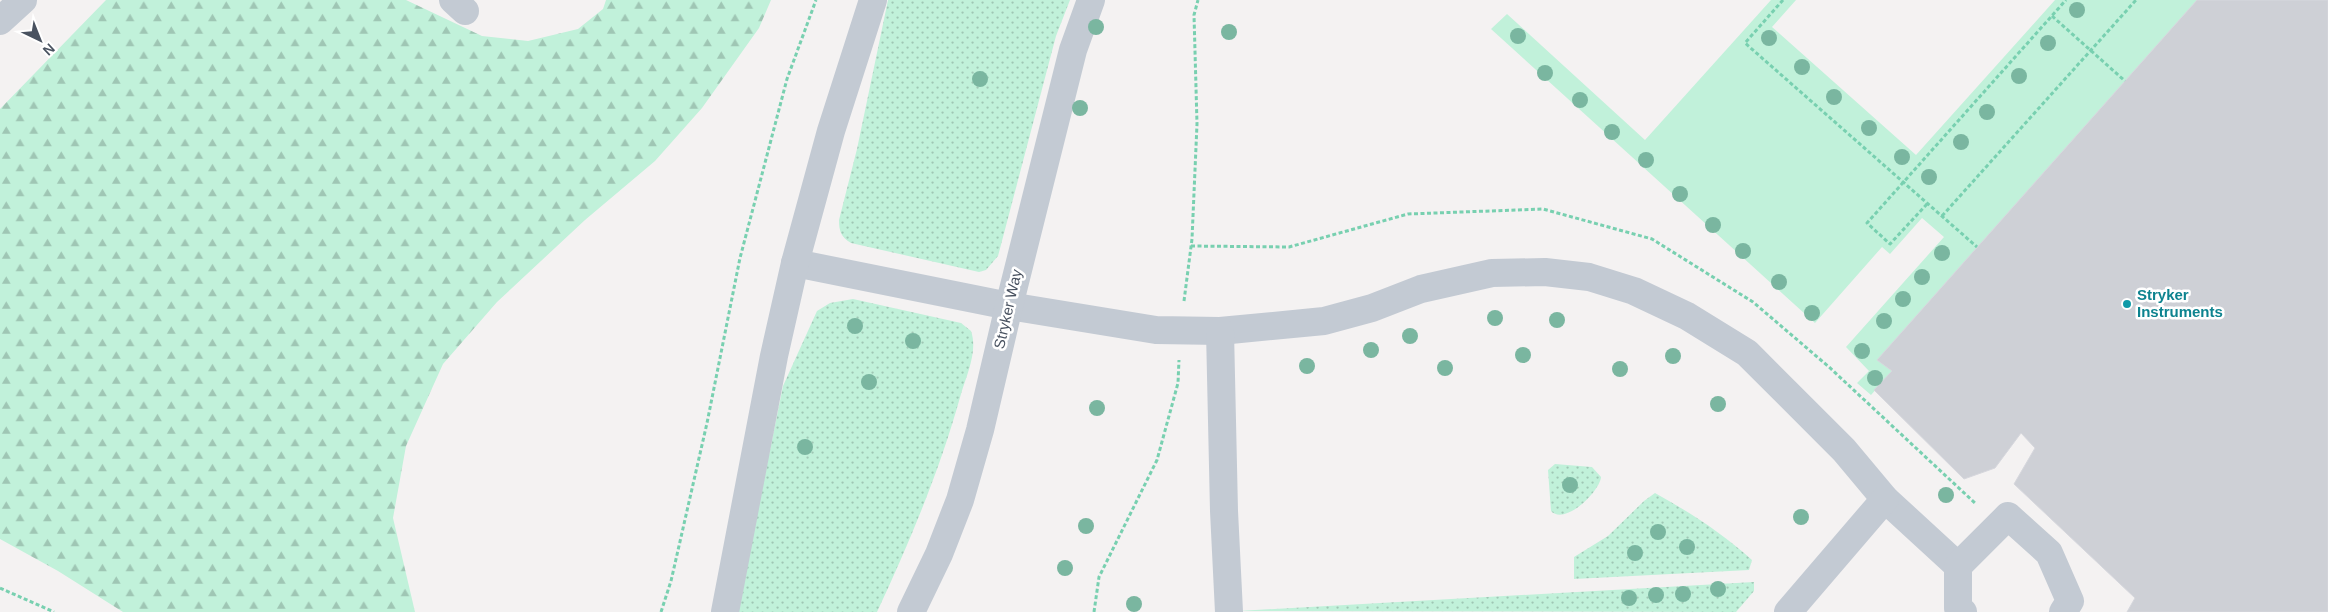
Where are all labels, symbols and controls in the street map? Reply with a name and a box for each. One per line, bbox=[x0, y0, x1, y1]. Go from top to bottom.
north arrow bbox=[15, 15, 65, 65]
text: N bbox=[40, 40, 58, 59]
street label: Stryker Way bbox=[990, 267, 1025, 350]
place label: Stryker Instruments bbox=[2137, 286, 2223, 320]
marker: Stryker Instruments bbox=[2121, 298, 2133, 310]

